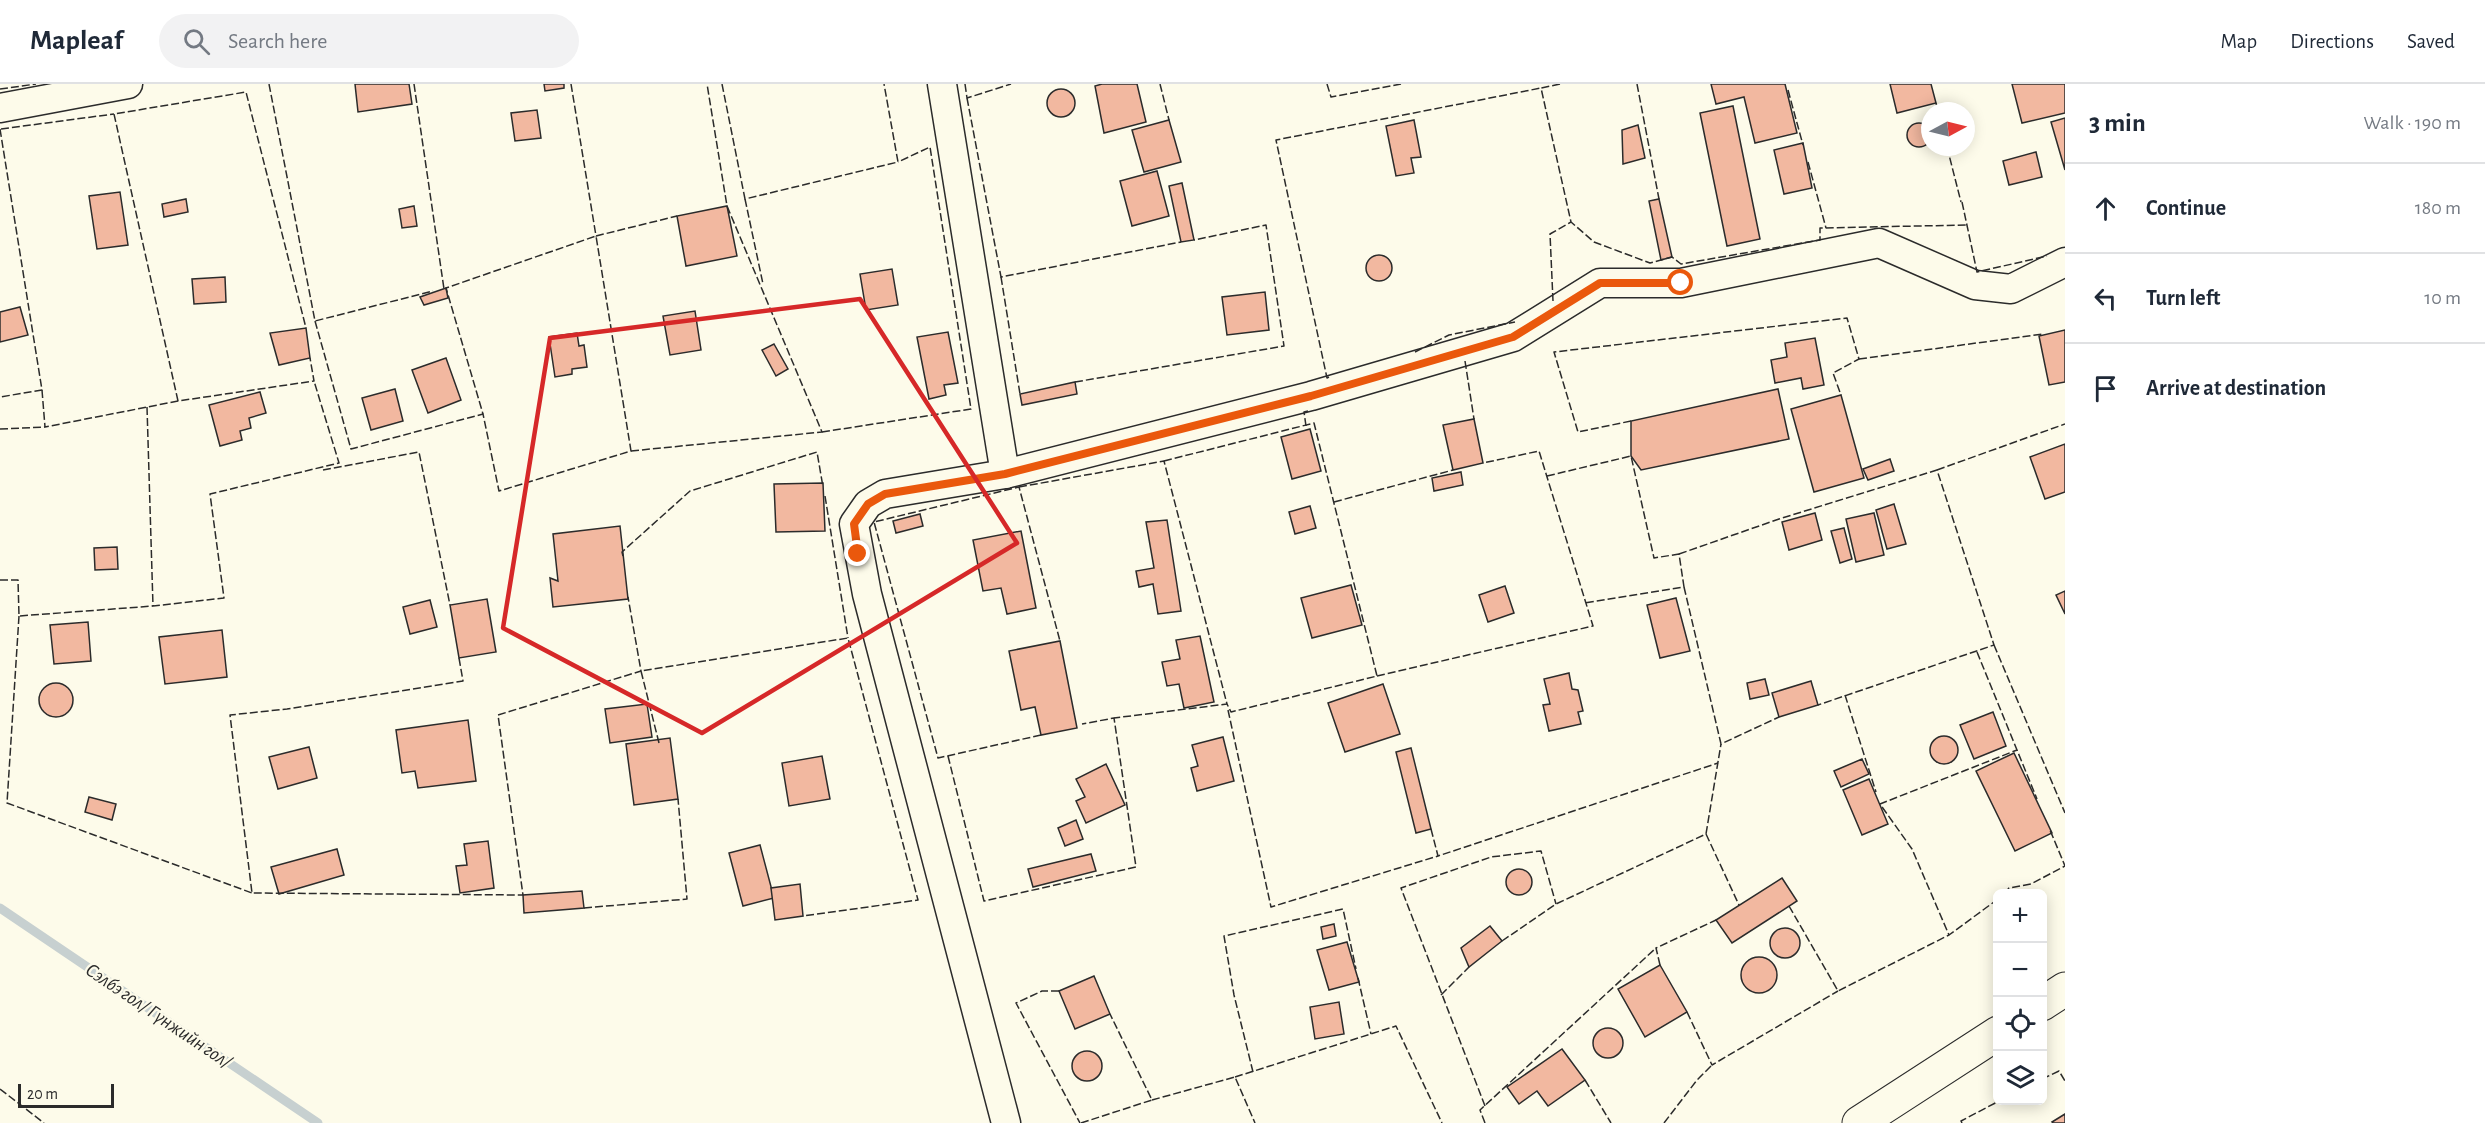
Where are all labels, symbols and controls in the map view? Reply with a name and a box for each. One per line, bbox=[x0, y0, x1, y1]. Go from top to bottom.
search box bbox=[159, 14, 579, 68]
icon: search bbox=[180, 25, 213, 58]
text: Mapleaf bbox=[30, 27, 123, 55]
text: Search here bbox=[228, 30, 327, 52]
text: Map bbox=[2221, 31, 2257, 52]
text: Directions bbox=[2290, 31, 2374, 52]
text: Saved bbox=[2407, 31, 2455, 52]
north arrow bbox=[1921, 102, 1975, 156]
text: 3 min bbox=[2089, 110, 2146, 136]
text: Walk · 190 m bbox=[2364, 113, 2461, 133]
icon: ahead bbox=[2089, 192, 2122, 225]
text: Continue bbox=[2146, 197, 2226, 219]
text: 180 m bbox=[2415, 198, 2461, 218]
route start bbox=[1667, 269, 1693, 295]
icon: left bbox=[2089, 282, 2122, 315]
text: Turn left bbox=[2146, 287, 2220, 309]
text: 10 m bbox=[2424, 288, 2461, 308]
icon: arrive bbox=[2089, 372, 2122, 405]
text: Arrive at destination bbox=[2146, 377, 2326, 399]
route end bbox=[844, 540, 870, 566]
map controls bbox=[1993, 889, 2047, 1105]
button: + bbox=[1993, 889, 2047, 943]
button: − bbox=[1993, 943, 2047, 997]
water label: Сэлбэ гол/ Гүнжийн гол/ bbox=[82, 960, 236, 1073]
button: locate bbox=[1993, 997, 2047, 1051]
button: layers bbox=[1993, 1051, 2047, 1105]
scale bar bbox=[18, 1081, 114, 1108]
text: 20 m bbox=[27, 1086, 58, 1102]

